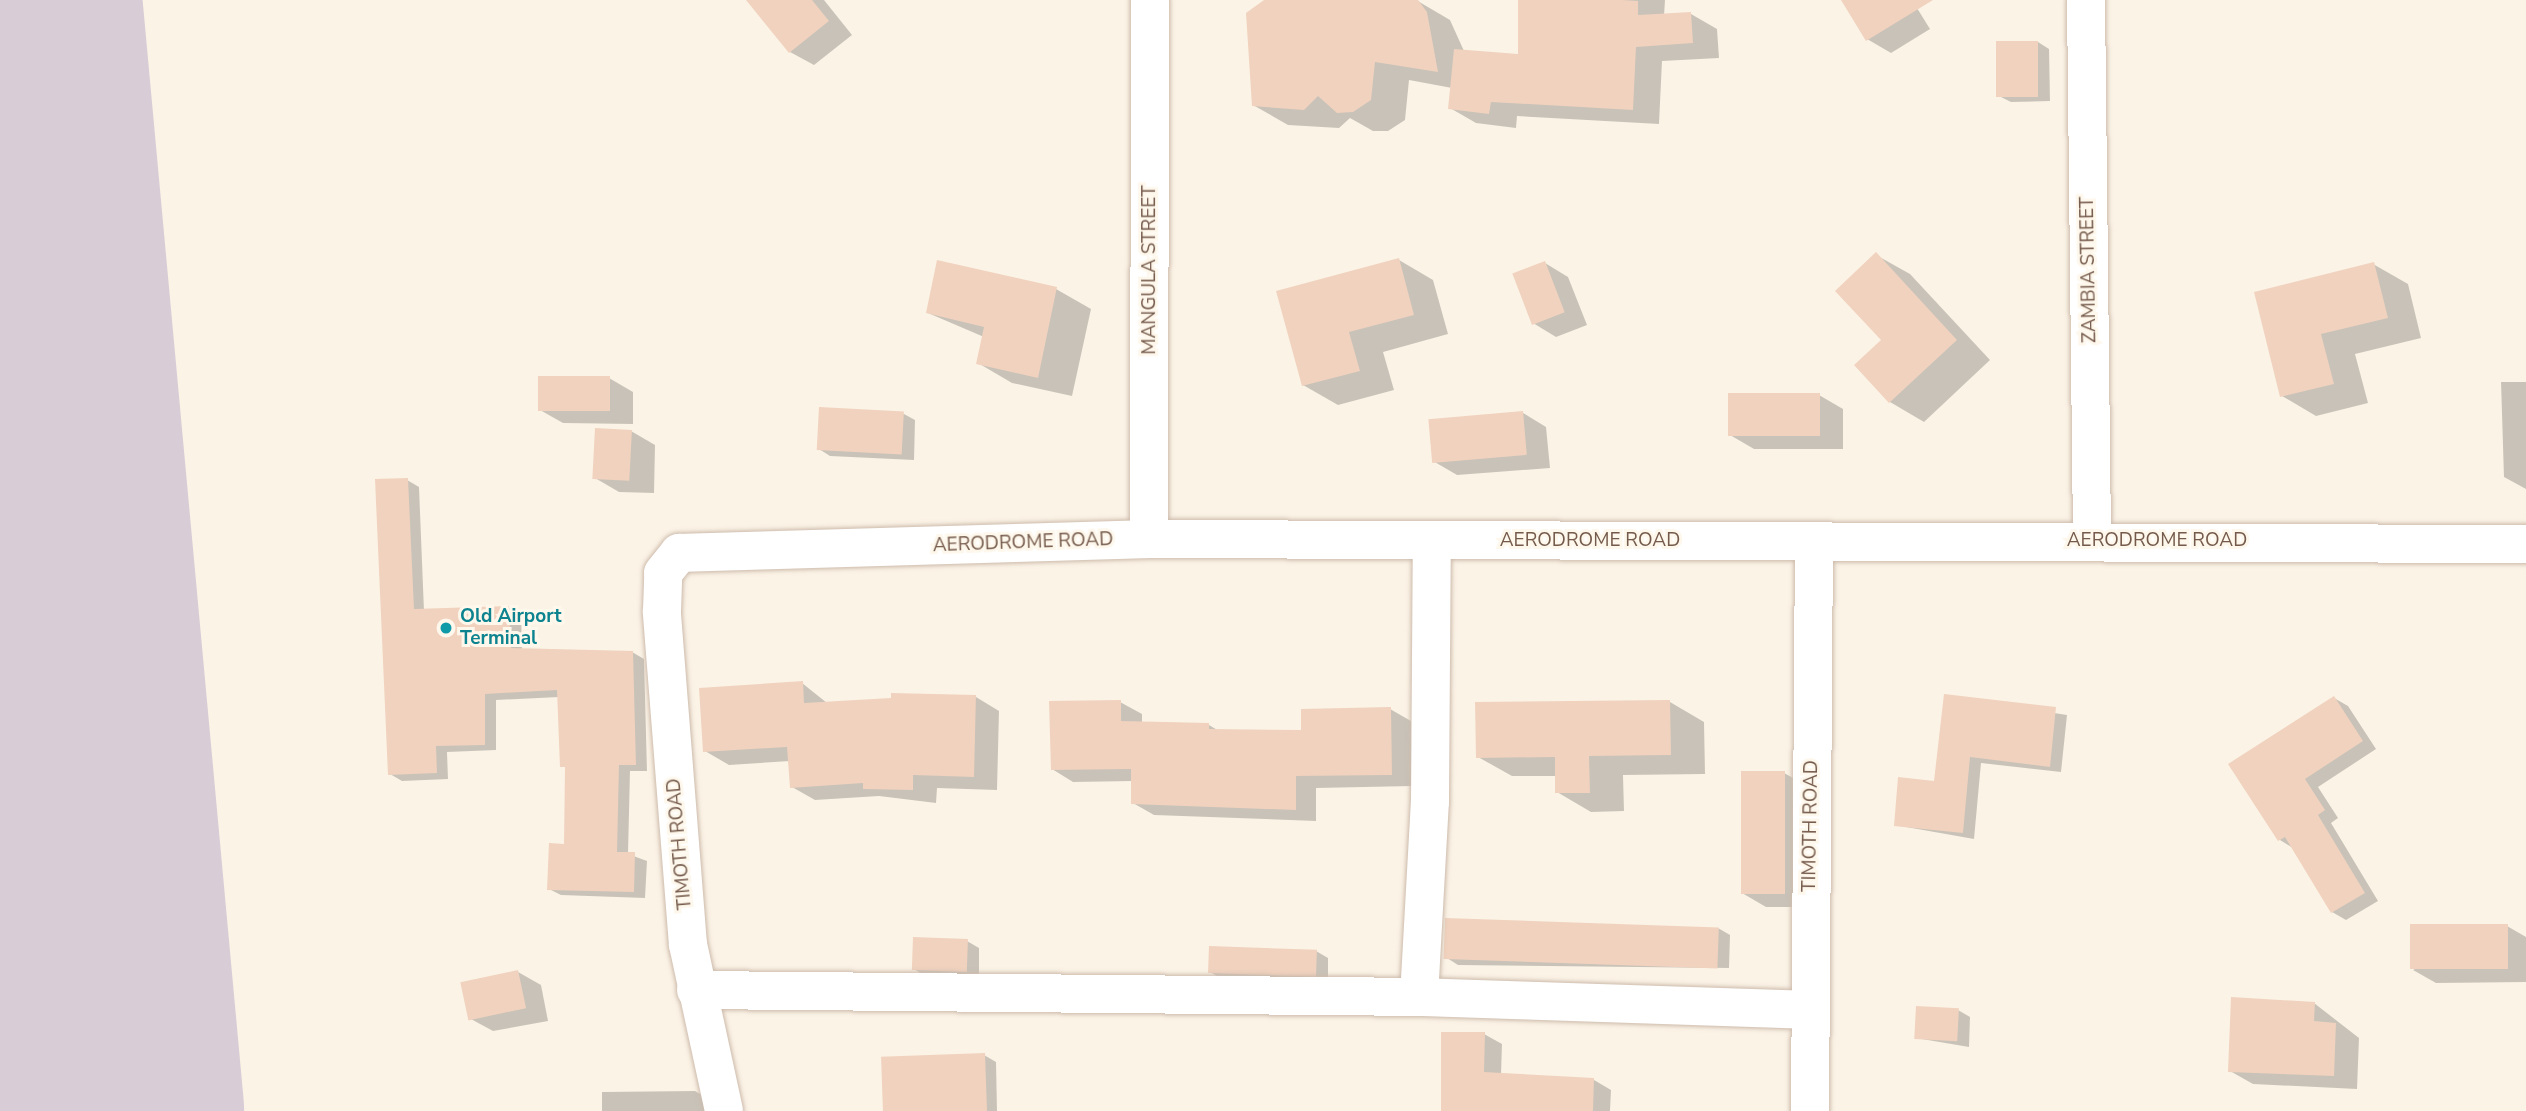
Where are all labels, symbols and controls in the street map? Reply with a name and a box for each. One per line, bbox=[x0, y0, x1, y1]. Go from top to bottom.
street label: MANGULA STREET bbox=[1139, 185, 1161, 355]
street label: ZAMBIA STREET bbox=[2076, 197, 2102, 343]
street label: AERODROME ROAD bbox=[932, 528, 1114, 558]
street label: AERODROME ROAD bbox=[1500, 530, 1680, 552]
street label: AERODROME ROAD bbox=[2067, 530, 2247, 552]
place label: Old Airport Terminal bbox=[460, 606, 561, 650]
marker: Old Airport Terminal bbox=[438, 620, 454, 636]
street label: TIMOTH ROAD bbox=[1798, 760, 1824, 892]
street label: TIMOTH ROAD bbox=[663, 777, 697, 911]

